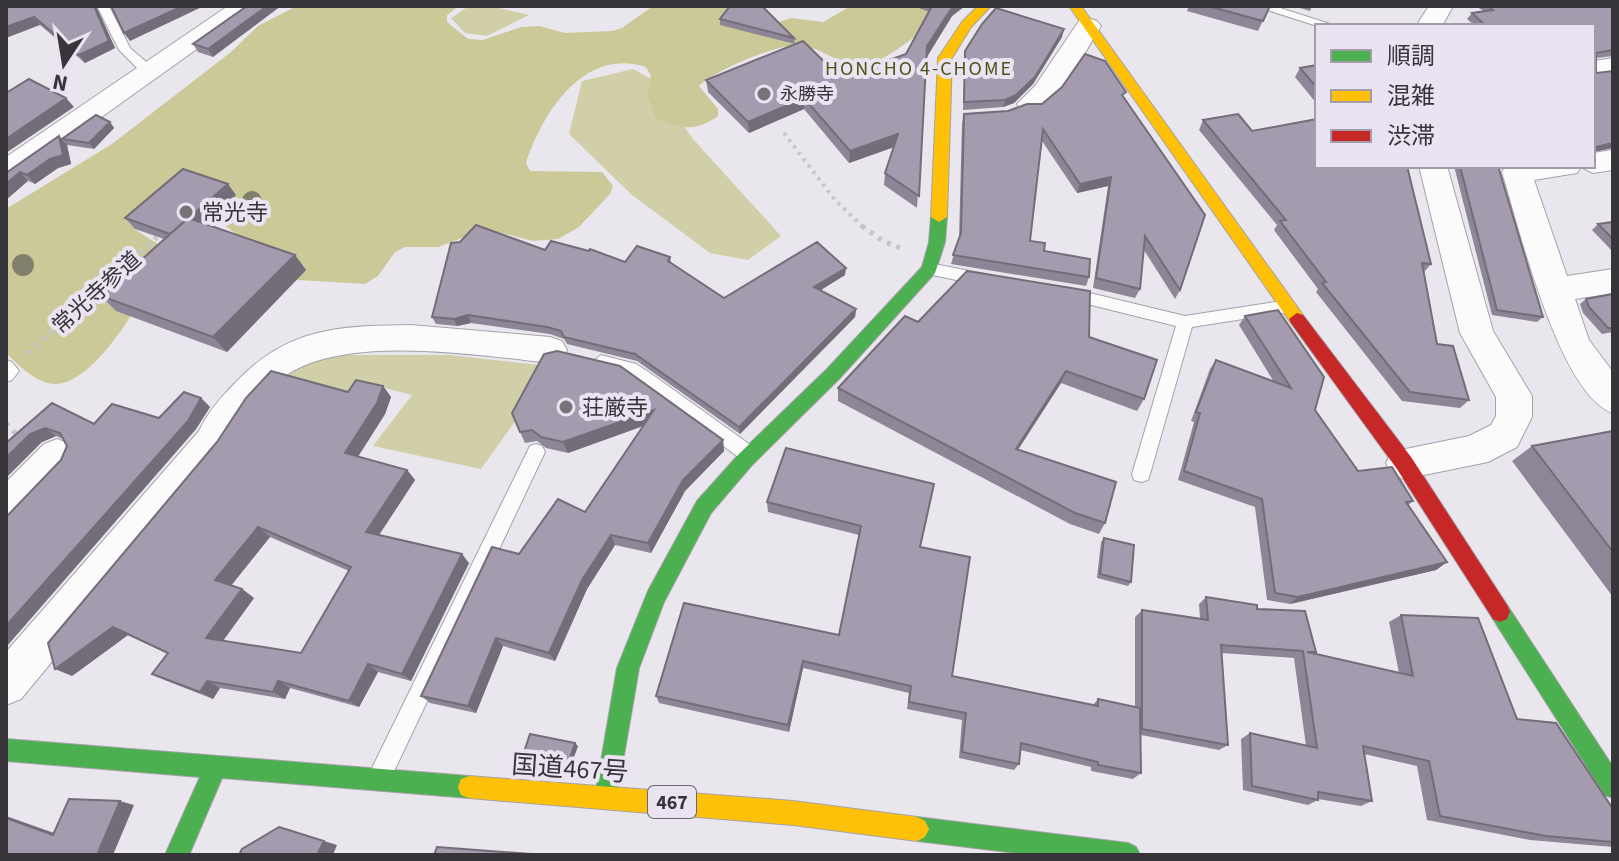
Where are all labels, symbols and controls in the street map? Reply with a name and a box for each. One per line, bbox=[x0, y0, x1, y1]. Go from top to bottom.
north arrow bbox=[24, 24, 104, 104]
legend bbox=[1315, 24, 1595, 168]
text: 順調 bbox=[1387, 39, 1435, 74]
district label: HONCHO 4-CHOME bbox=[825, 55, 1013, 83]
text: N bbox=[50, 65, 71, 100]
text: 混雑 bbox=[1387, 79, 1435, 114]
place label: 永勝寺 bbox=[780, 82, 834, 107]
marker: 永勝寺 bbox=[755, 85, 773, 103]
text: 渋滞 bbox=[1387, 119, 1435, 154]
place label: 常光寺 bbox=[202, 197, 268, 229]
marker: 常光寺 bbox=[177, 203, 195, 221]
street label: 常光寺参道 bbox=[45, 244, 148, 341]
place label: 荘厳寺 bbox=[582, 392, 648, 424]
marker: 荘厳寺 bbox=[557, 398, 575, 416]
street label: 国道467号 bbox=[510, 746, 630, 791]
road number: 467 bbox=[648, 786, 696, 818]

